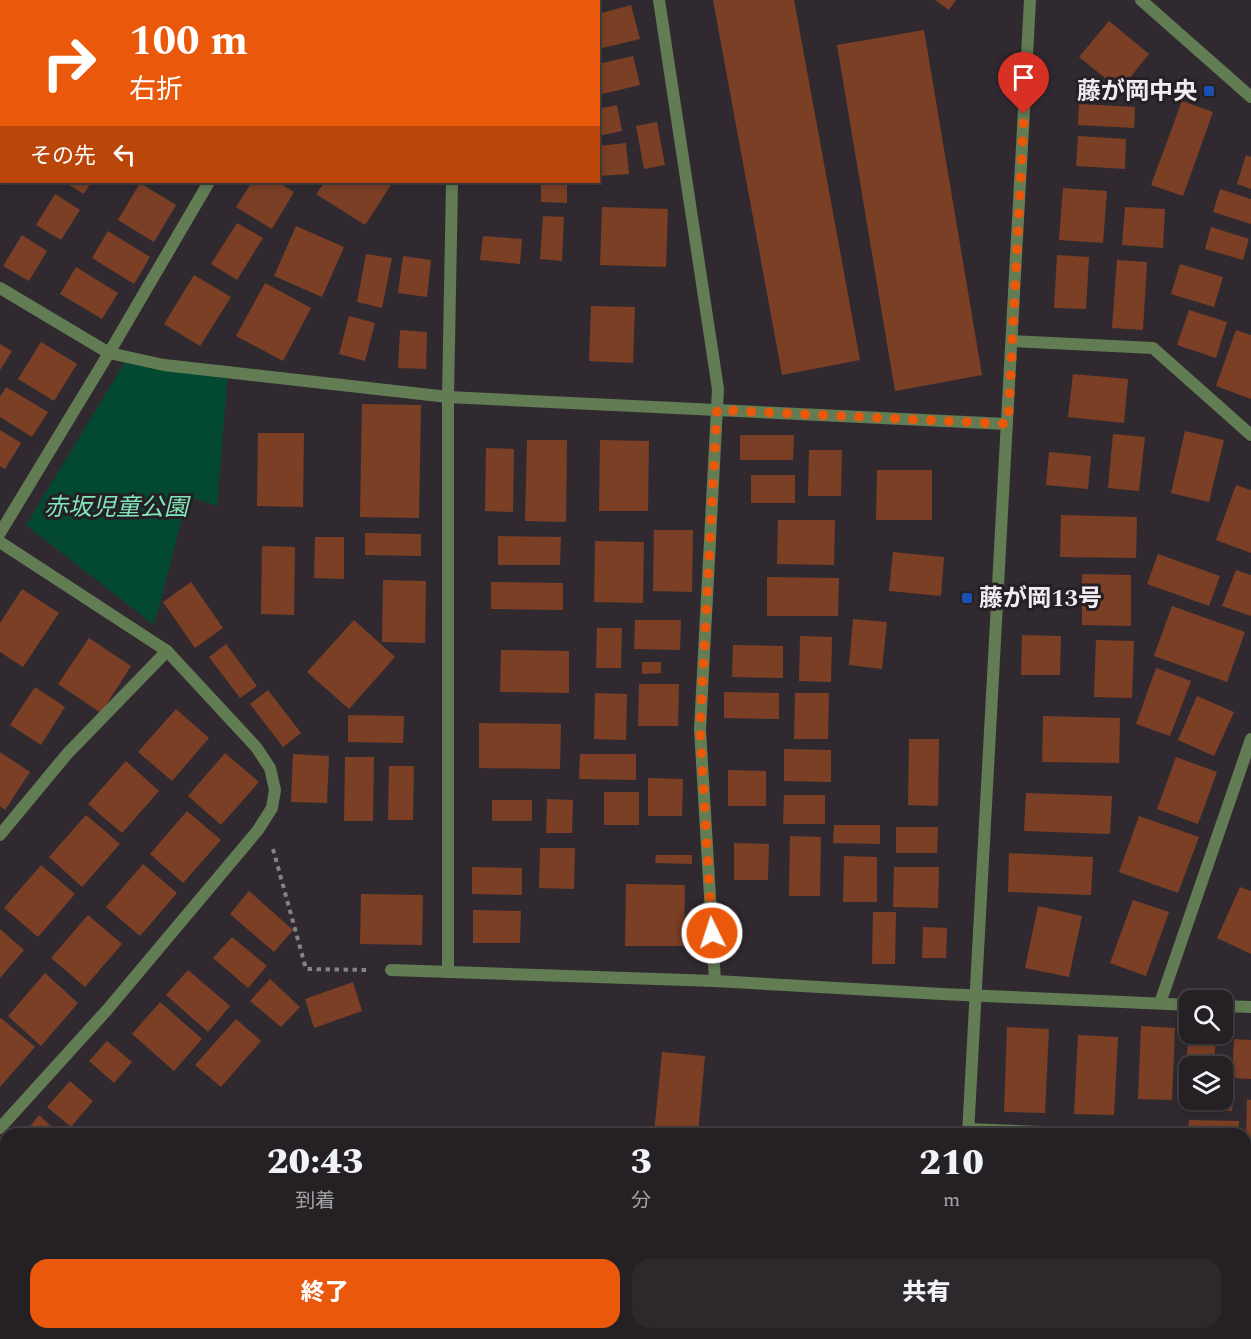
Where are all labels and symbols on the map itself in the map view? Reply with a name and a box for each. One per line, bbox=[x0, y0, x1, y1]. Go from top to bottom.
pin bbox=[998, 52, 1049, 114]
place label: 藤が岡中央 bbox=[1077, 74, 1197, 110]
marker: 藤が岡中央 bbox=[1202, 84, 1216, 98]
park label: 赤坂児童公園 bbox=[44, 490, 191, 526]
place label: 藤が岡13号 bbox=[979, 581, 1102, 617]
marker: 藤が岡13号 bbox=[960, 591, 974, 605]
position arrow bbox=[680, 901, 744, 965]

